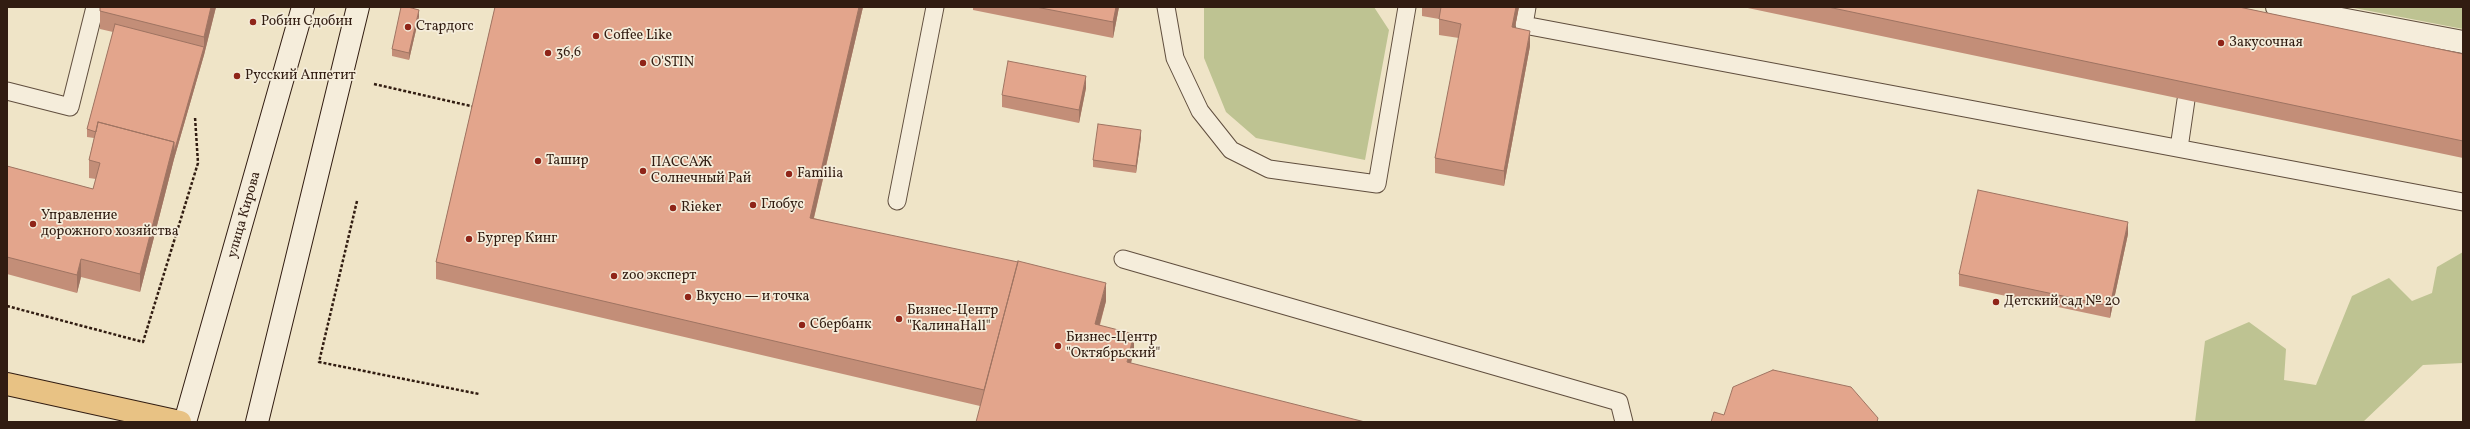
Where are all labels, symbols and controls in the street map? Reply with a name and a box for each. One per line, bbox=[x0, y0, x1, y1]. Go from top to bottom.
place label: Робин Сдобин bbox=[261, 14, 353, 30]
marker: Робин Сдобин bbox=[248, 17, 258, 27]
place label: Стардогс bbox=[416, 19, 474, 35]
marker: Стардогс bbox=[403, 22, 413, 32]
place label: Coffee Like bbox=[604, 28, 672, 44]
marker: Coffee Like bbox=[591, 31, 601, 41]
place label: Закусочная bbox=[2229, 35, 2303, 51]
marker: Закусочная bbox=[2216, 38, 2226, 48]
place label: 36,6 bbox=[556, 45, 581, 61]
marker: 36,6 bbox=[543, 48, 553, 58]
place label: O'STIN bbox=[651, 55, 694, 71]
marker: O'STIN bbox=[638, 58, 648, 68]
place label: Русский Аппетит bbox=[245, 68, 356, 84]
marker: Русский Аппетит bbox=[232, 71, 242, 81]
place label: Ташир bbox=[546, 153, 589, 169]
place label: ПАССАЖ Солнечный Рай bbox=[651, 155, 751, 188]
marker: Ташир bbox=[533, 156, 543, 166]
marker: ПАССАЖ Солнечный Рай bbox=[638, 166, 648, 176]
place label: Familia bbox=[797, 166, 843, 182]
marker: Familia bbox=[784, 169, 794, 179]
street label: улица Кирова bbox=[225, 170, 265, 260]
place label: Глобус bbox=[761, 197, 804, 213]
place label: Rieker bbox=[681, 200, 721, 216]
marker: Глобус bbox=[748, 200, 758, 210]
marker: Rieker bbox=[668, 203, 678, 213]
place label: Управление дорожного хозяйства bbox=[41, 208, 179, 240]
marker: Управление дорожного хозяйства bbox=[28, 219, 38, 229]
place label: Бургер Кинг bbox=[477, 231, 557, 247]
marker: Бургер Кинг bbox=[464, 234, 474, 244]
place label: zoo эксперт bbox=[622, 268, 696, 284]
marker: zoo эксперт bbox=[609, 271, 619, 281]
place label: Вкусно — и точка bbox=[696, 289, 810, 305]
marker: Вкусно — и точка bbox=[683, 292, 693, 302]
place label: Детский сад № 20 bbox=[2004, 294, 2120, 310]
marker: Детский сад № 20 bbox=[1991, 297, 2001, 307]
place label: Бизнес-Центр "КалинаHall" bbox=[907, 303, 998, 336]
marker: Бизнес-Центр "КалинаHall" bbox=[894, 314, 904, 324]
place label: Сбербанк bbox=[810, 317, 872, 333]
marker: Сбербанк bbox=[797, 320, 807, 330]
place label: Бизнес-Центр "Октябрьский" bbox=[1066, 330, 1160, 362]
marker: Бизнес-Центр "Октябрьский" bbox=[1053, 341, 1063, 351]

